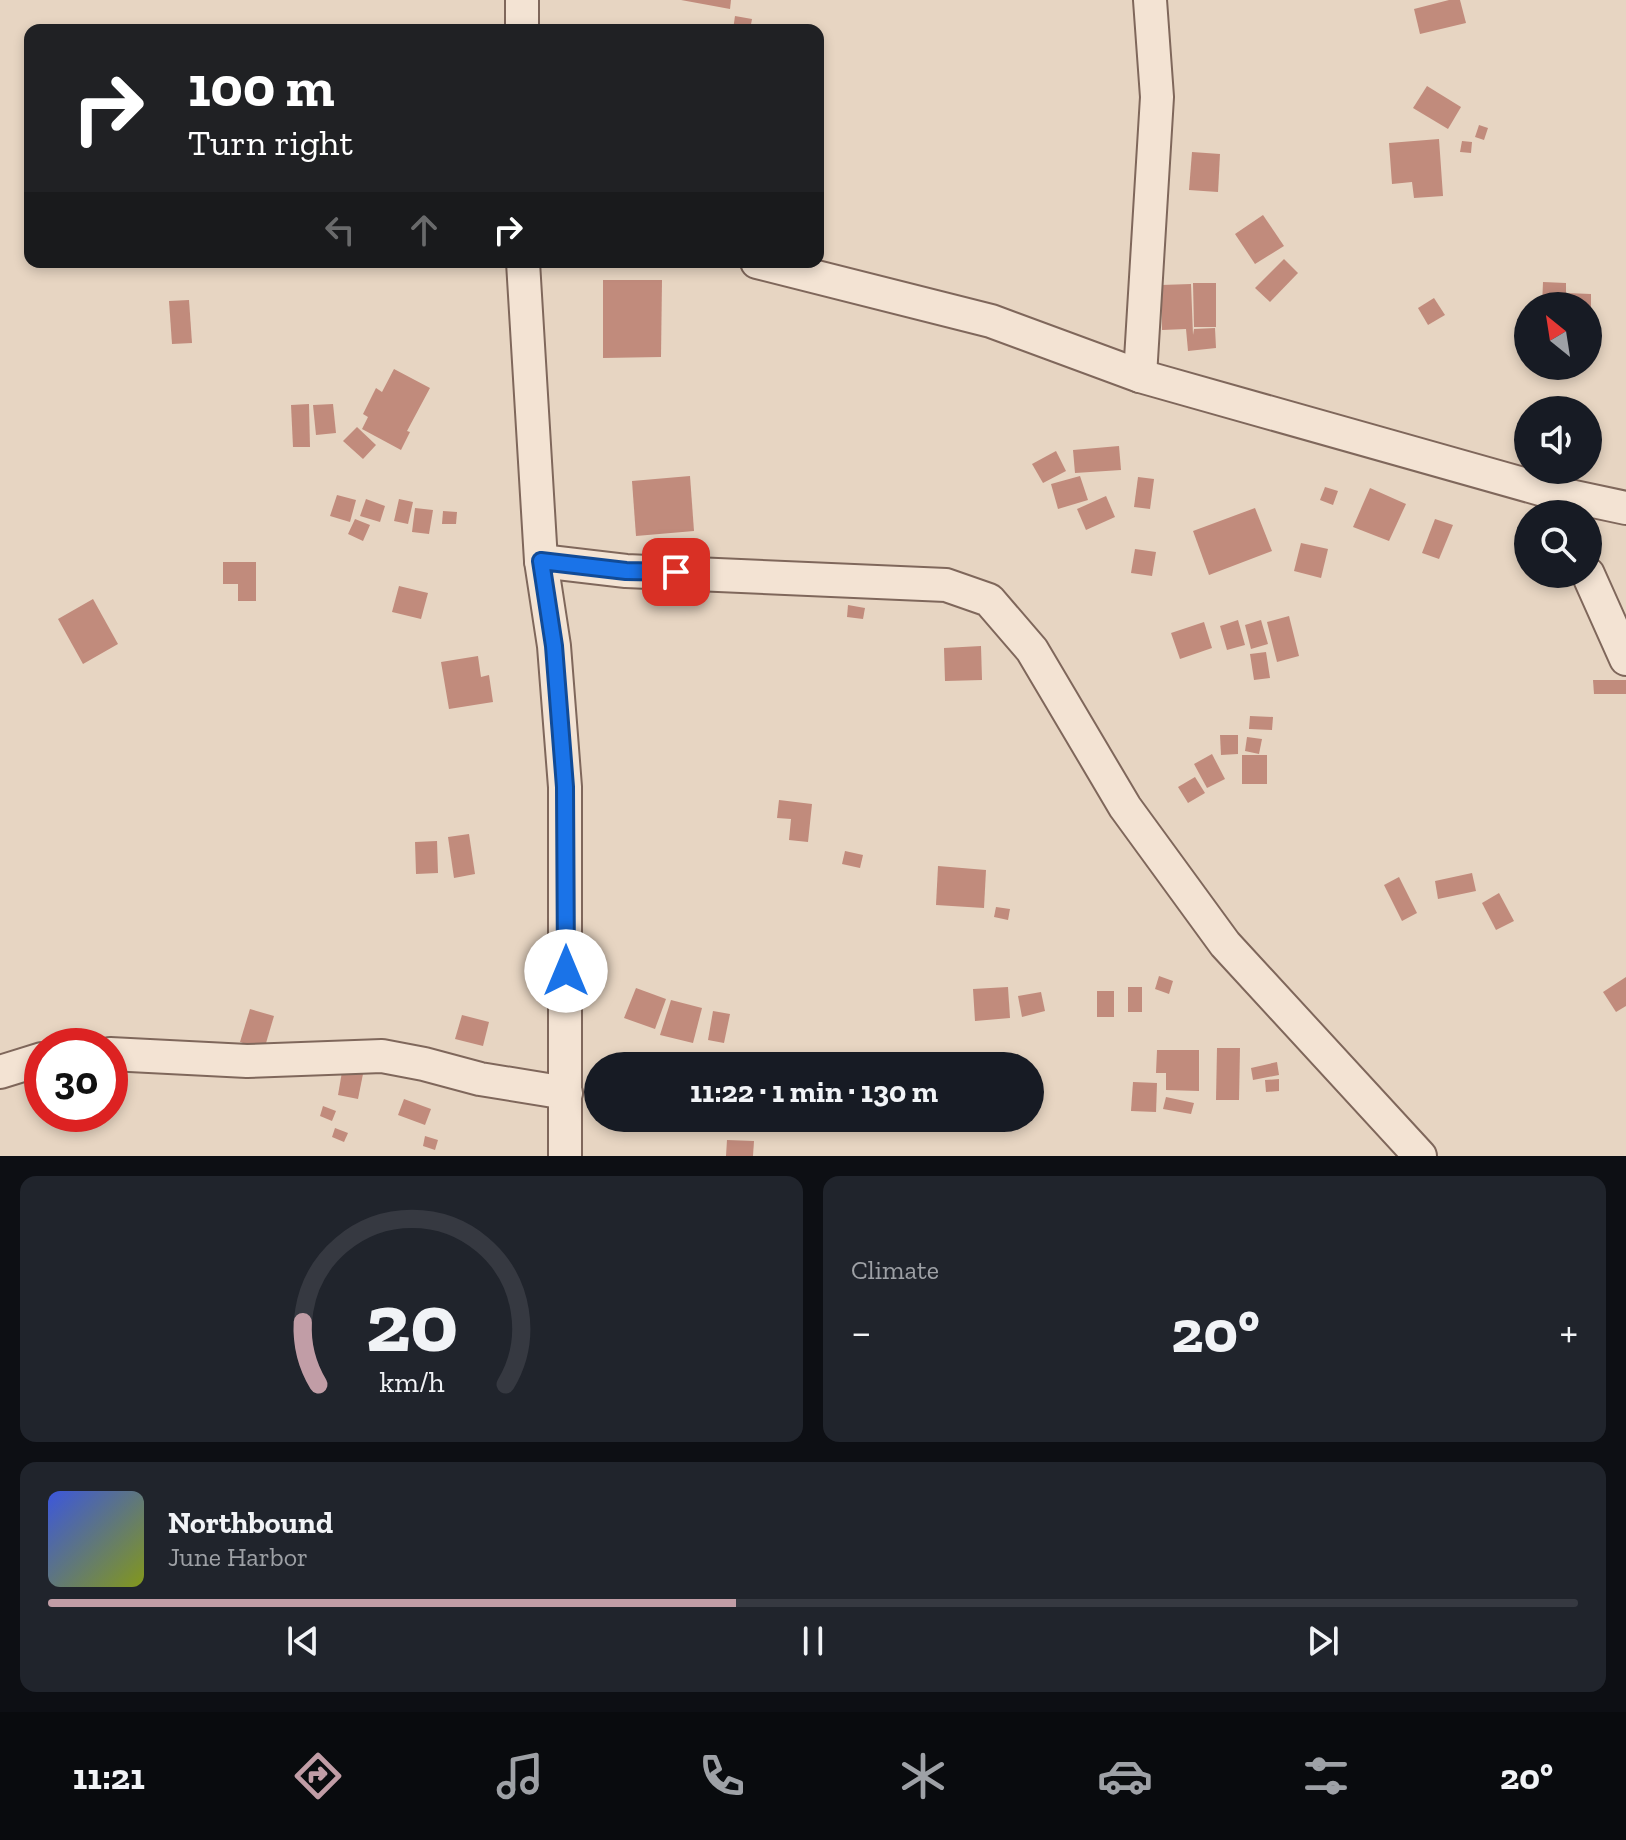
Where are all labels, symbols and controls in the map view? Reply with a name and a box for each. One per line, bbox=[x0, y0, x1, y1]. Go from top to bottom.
text: 100 m bbox=[188, 53, 335, 120]
icon: right bbox=[56, 56, 160, 160]
text: Turn right bbox=[188, 121, 353, 164]
icon: left bbox=[318, 208, 362, 252]
icon: ahead bbox=[402, 208, 446, 252]
icon: right bbox=[486, 208, 530, 252]
north arrow bbox=[1514, 292, 1602, 380]
map controls bbox=[1514, 292, 1602, 588]
button: sound bbox=[1514, 396, 1602, 484]
button: search bbox=[1514, 500, 1602, 588]
pin bbox=[642, 538, 710, 606]
icon: arrive bbox=[654, 550, 698, 594]
position arrow bbox=[524, 929, 608, 1013]
speed limit sign: 30 bbox=[24, 1028, 128, 1132]
text: 11:22 · 1 min · 130 m bbox=[690, 1074, 938, 1110]
text: Climate bbox=[851, 1254, 939, 1286]
text: 20 bbox=[365, 1272, 458, 1372]
text: 20° bbox=[1171, 1295, 1260, 1367]
text: − bbox=[851, 1305, 872, 1358]
text: + bbox=[1559, 1305, 1578, 1358]
text: km/h bbox=[379, 1365, 444, 1399]
text: Northbound bbox=[168, 1505, 333, 1541]
text: June Harbor bbox=[168, 1541, 308, 1573]
icon: previous bbox=[281, 1619, 325, 1663]
icon: pause bbox=[791, 1619, 835, 1663]
icon: next bbox=[1301, 1619, 1345, 1663]
icon: directions bbox=[290, 1748, 346, 1804]
icon: music bbox=[492, 1748, 548, 1804]
icon: phone bbox=[694, 1748, 750, 1804]
icon: climate bbox=[895, 1748, 951, 1804]
icon: car bbox=[1097, 1748, 1153, 1804]
icon: filters bbox=[1298, 1748, 1354, 1804]
text: 11:21 bbox=[73, 1755, 145, 1798]
text: 20° bbox=[1500, 1755, 1553, 1798]

